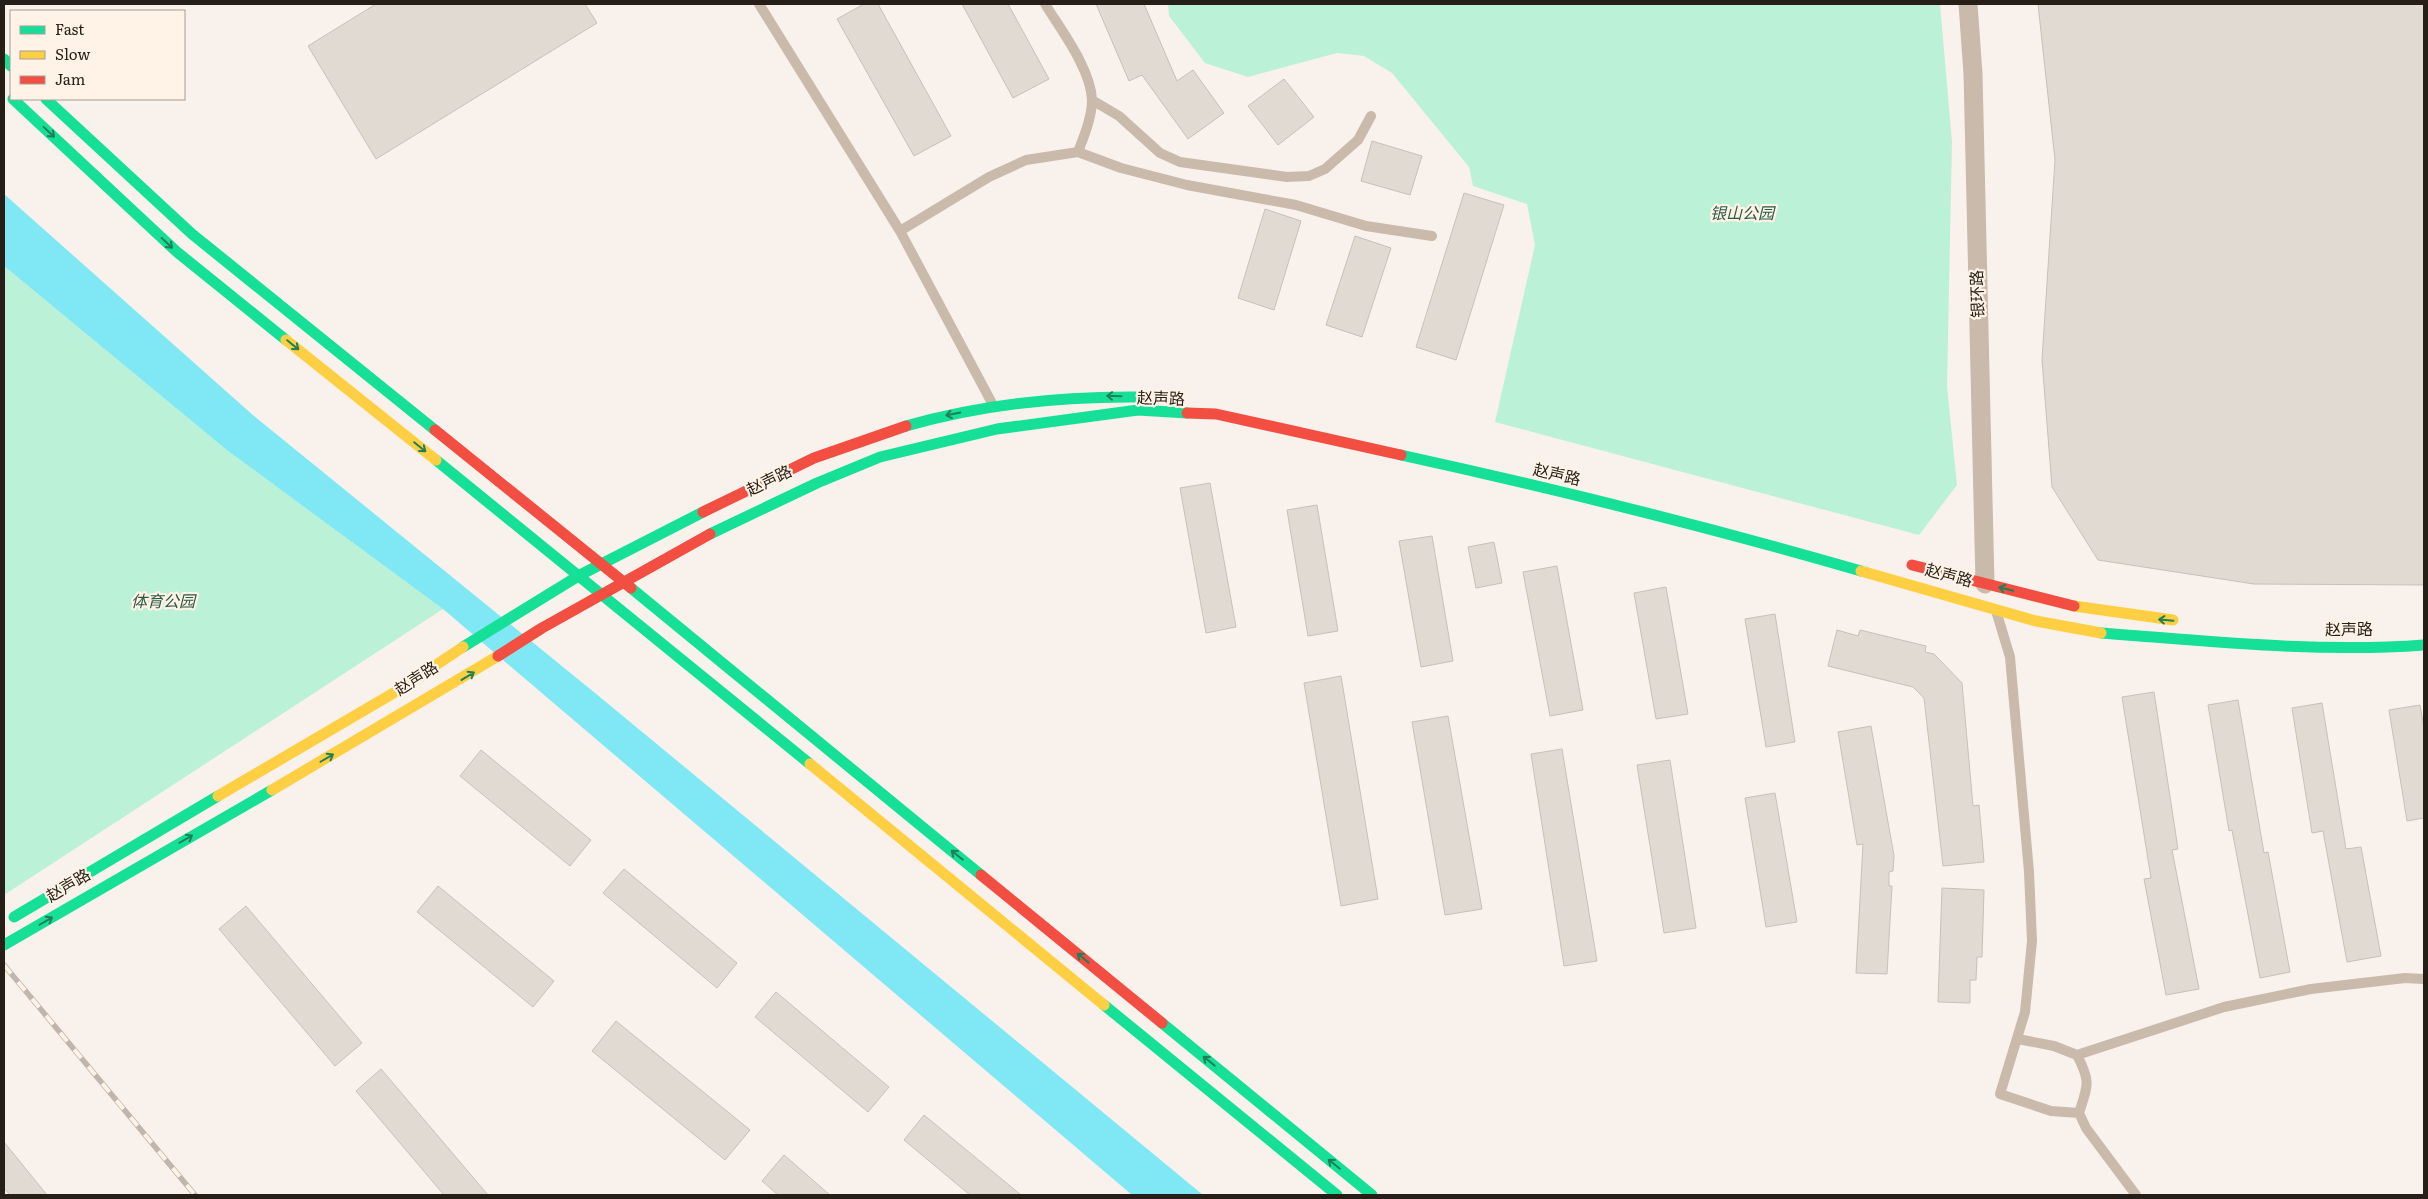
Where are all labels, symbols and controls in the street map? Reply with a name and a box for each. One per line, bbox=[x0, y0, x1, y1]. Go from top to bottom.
legend bbox=[10, 10, 185, 100]
text: Fast bbox=[55, 17, 84, 40]
text: Slow bbox=[55, 42, 90, 65]
text: Jam bbox=[55, 67, 86, 90]
one-way arrow bbox=[42, 126, 55, 138]
park label: 银山公园 bbox=[1710, 200, 1776, 224]
one-way arrow bbox=[161, 237, 174, 249]
street label: 银环路 bbox=[1963, 270, 1989, 318]
one-way arrow bbox=[287, 340, 300, 351]
street label: 赵声路 bbox=[1137, 384, 1185, 410]
one-way arrow bbox=[1107, 391, 1123, 401]
one-way arrow bbox=[946, 409, 962, 419]
one-way arrow bbox=[413, 442, 426, 453]
street label: 赵声路 bbox=[1531, 456, 1583, 490]
street label: 赵声路 bbox=[742, 458, 795, 500]
street label: 赵声路 bbox=[1923, 556, 1976, 592]
one-way arrow bbox=[1999, 584, 2015, 593]
park label: 体育公园 bbox=[131, 588, 197, 612]
one-way arrow bbox=[2158, 615, 2174, 625]
street label: 赵声路 bbox=[2325, 616, 2373, 640]
street label: 赵声路 bbox=[389, 654, 442, 700]
one-way arrow bbox=[460, 670, 474, 680]
one-way arrow bbox=[319, 752, 334, 762]
one-way arrow bbox=[179, 834, 193, 844]
one-way arrow bbox=[951, 850, 964, 861]
street label: 赵声路 bbox=[41, 861, 94, 907]
one-way arrow bbox=[38, 915, 52, 925]
one-way arrow bbox=[1077, 953, 1090, 964]
one-way arrow bbox=[1203, 1056, 1216, 1067]
one-way arrow bbox=[1328, 1159, 1341, 1170]

